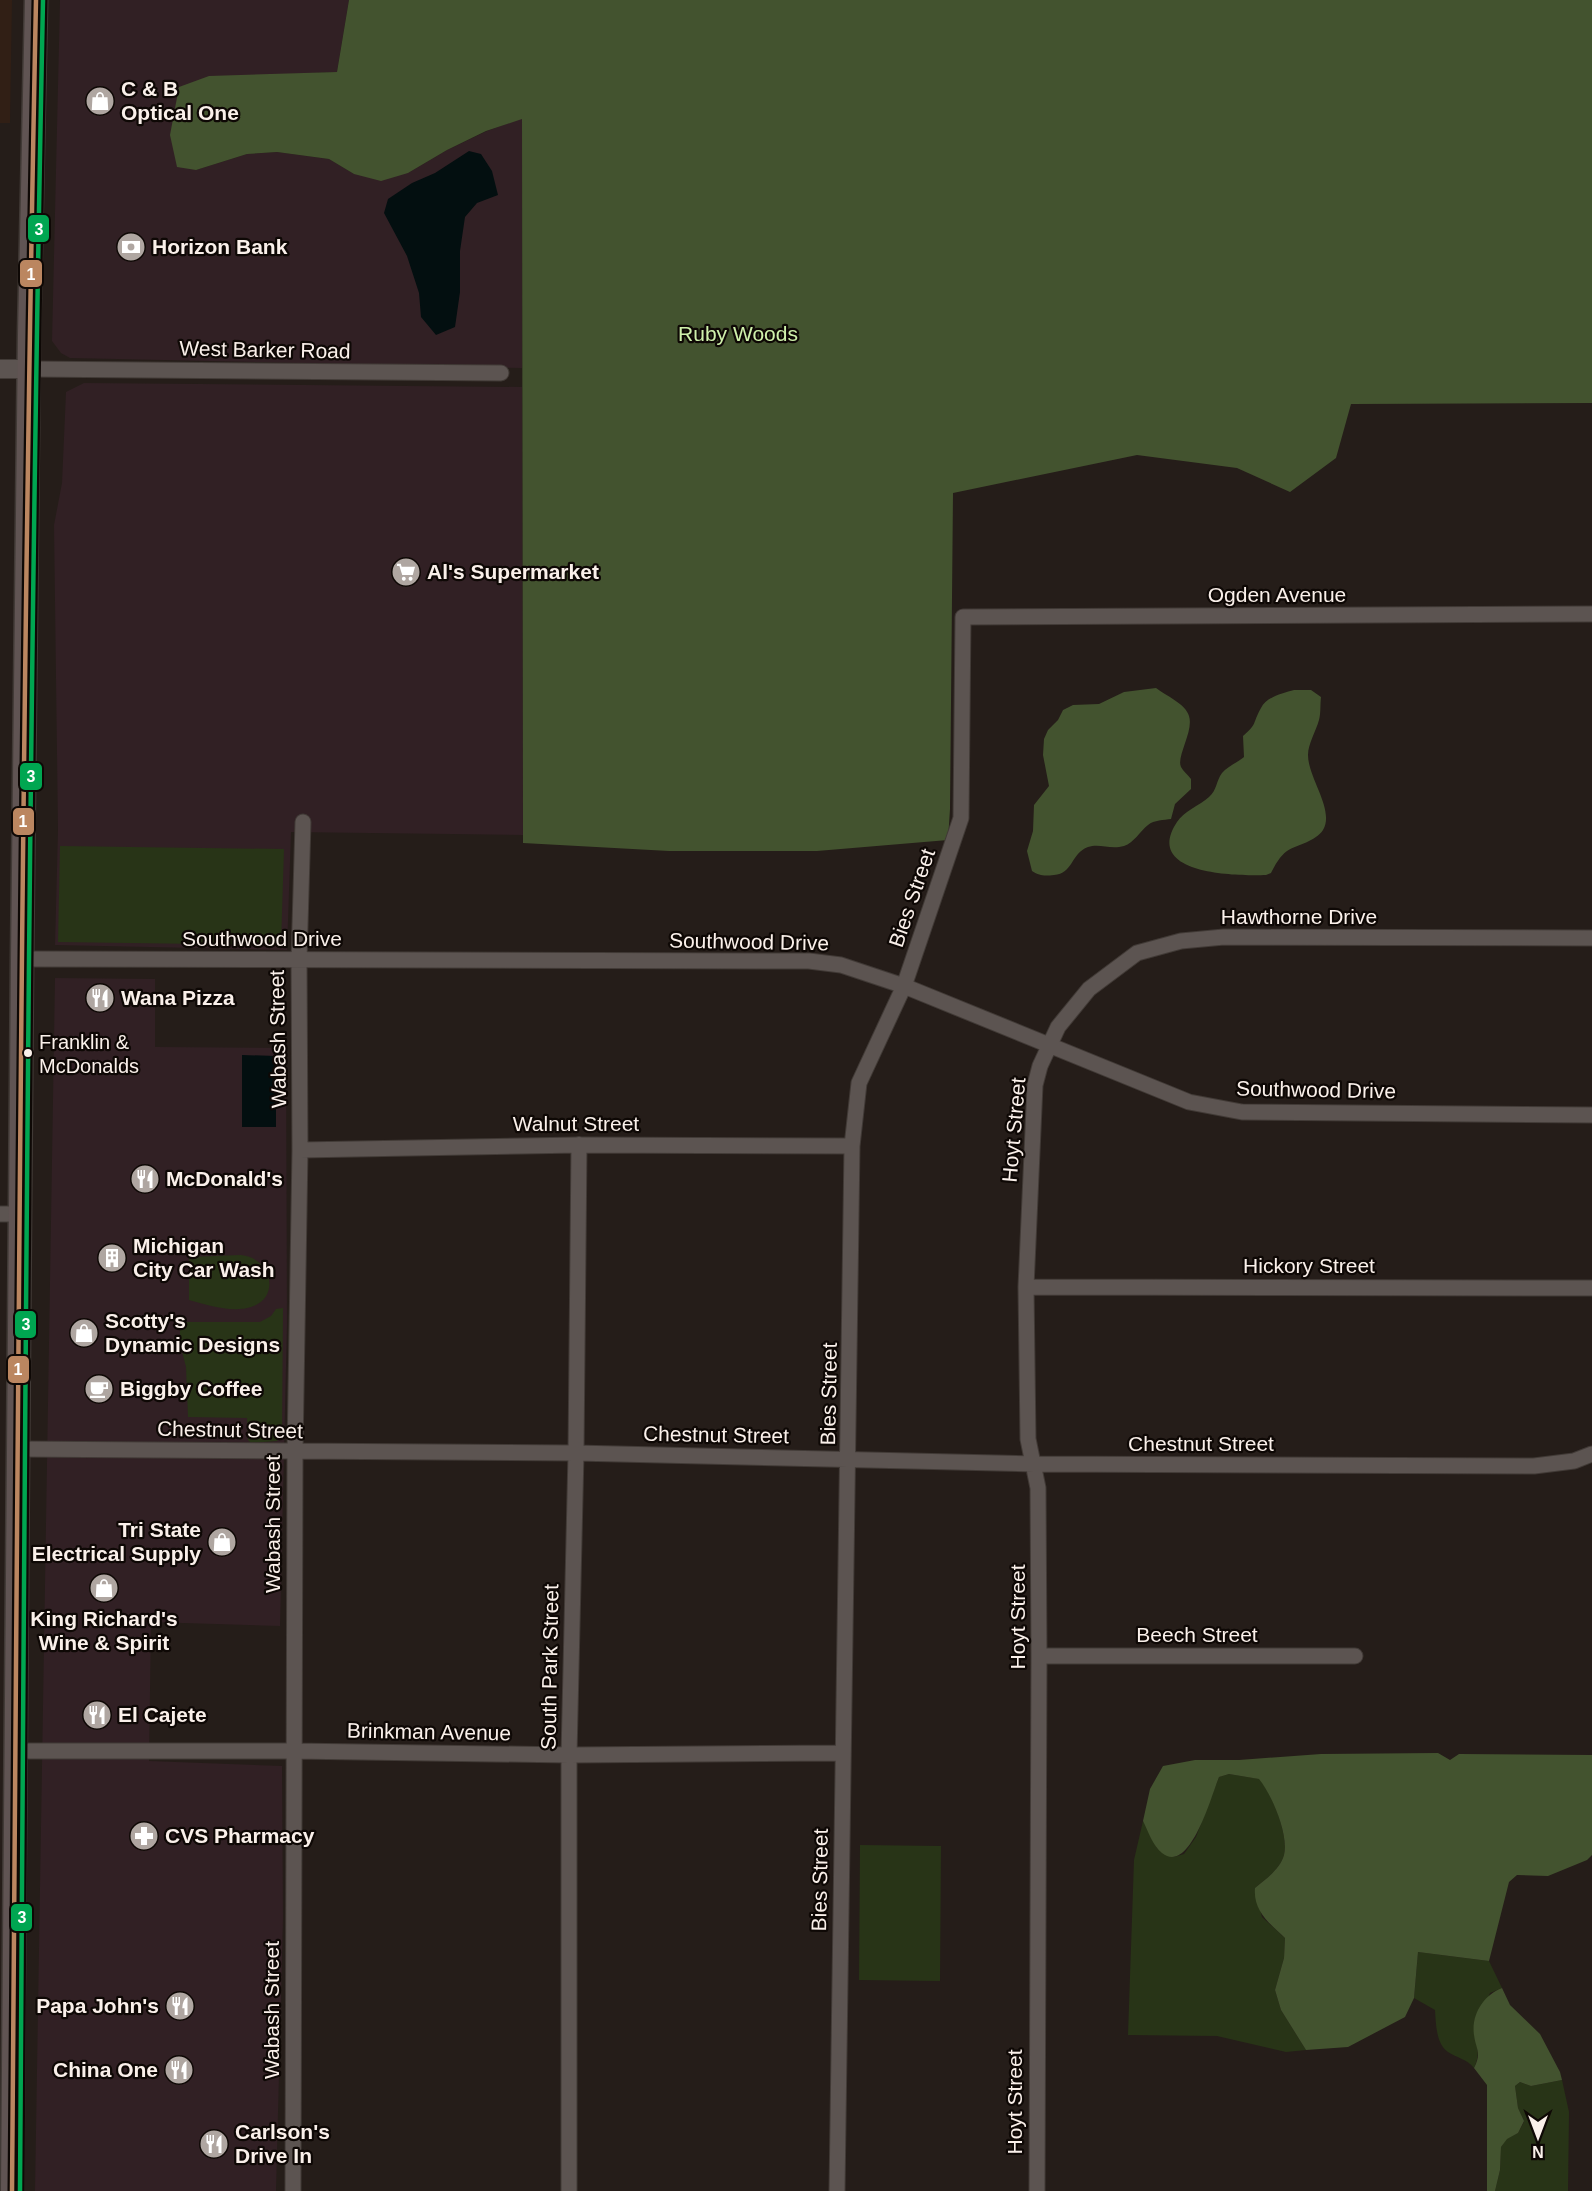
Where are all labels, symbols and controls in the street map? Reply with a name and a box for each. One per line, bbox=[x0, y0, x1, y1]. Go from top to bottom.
place label: C & B Optical One bbox=[121, 77, 239, 124]
shop icon: C & B Optical One bbox=[84, 85, 116, 117]
line badge: 3 bbox=[27, 214, 50, 243]
text: 3 bbox=[35, 221, 44, 238]
bank icon: Horizon Bank bbox=[115, 231, 147, 263]
place label: Horizon Bank bbox=[152, 235, 288, 258]
line badge: 1 bbox=[19, 259, 43, 288]
text: 1 bbox=[27, 266, 36, 283]
park label: Ruby Woods bbox=[678, 322, 798, 345]
street label: West Barker Road bbox=[179, 337, 351, 362]
supermarket icon: Al's Supermarket bbox=[390, 556, 422, 588]
place label: Al's Supermarket bbox=[427, 560, 599, 583]
street label: Ogden Avenue bbox=[1208, 583, 1346, 606]
line badge: 3 bbox=[19, 762, 43, 791]
text: 3 bbox=[27, 768, 36, 785]
line badge: 1 bbox=[12, 807, 35, 836]
text: 1 bbox=[19, 813, 28, 830]
street label: Bies Street bbox=[884, 845, 939, 950]
street label: Hawthorne Drive bbox=[1221, 905, 1377, 928]
street label: Southwood Drive bbox=[182, 927, 342, 950]
street label: Southwood Drive bbox=[669, 929, 829, 954]
street label: Wabash Street bbox=[265, 970, 290, 1108]
restaurant icon: Wana Pizza bbox=[84, 982, 116, 1014]
place label: Wana Pizza bbox=[121, 986, 235, 1009]
place label: Franklin & McDonalds bbox=[39, 1031, 139, 1077]
marker: Franklin & McDonalds bbox=[22, 1047, 34, 1059]
street label: Hoyt Street bbox=[997, 1076, 1030, 1183]
street label: Southwood Drive bbox=[1236, 1077, 1396, 1102]
street label: Walnut Street bbox=[513, 1112, 639, 1135]
restaurant icon: McDonald's bbox=[129, 1163, 161, 1195]
place label: McDonald's bbox=[166, 1167, 283, 1190]
place label: Michigan City Car Wash bbox=[133, 1234, 275, 1281]
building icon: Michigan City Car Wash bbox=[96, 1242, 128, 1274]
street label: Hickory Street bbox=[1243, 1254, 1375, 1277]
place label: Scotty's Dynamic Designs bbox=[105, 1309, 280, 1356]
line badge: 3 bbox=[14, 1310, 37, 1339]
text: 3 bbox=[22, 1316, 31, 1333]
shop icon: Scotty's Dynamic Designs bbox=[68, 1317, 100, 1349]
street label: Bies Street bbox=[816, 1342, 841, 1446]
line badge: 1 bbox=[7, 1355, 30, 1384]
text: 1 bbox=[14, 1361, 23, 1378]
cafe icon: Biggby Coffee bbox=[83, 1373, 115, 1405]
place label: Biggby Coffee bbox=[120, 1377, 262, 1400]
street label: Chestnut Street bbox=[157, 1417, 303, 1442]
street label: Chestnut Street bbox=[643, 1422, 789, 1447]
street label: Chestnut Street bbox=[1128, 1432, 1274, 1455]
street label: Wabash Street bbox=[261, 1455, 284, 1593]
place label: Tri State Electrical Supply bbox=[32, 1518, 201, 1565]
shop icon: Tri State Electrical Supply bbox=[206, 1526, 238, 1558]
street label: Hoyt Street bbox=[1006, 1564, 1029, 1670]
shop icon: King Richard's Wine & Spirit bbox=[88, 1572, 120, 1604]
street label: South Park Street bbox=[537, 1584, 562, 1750]
place label: King Richard's Wine & Spirit bbox=[30, 1607, 178, 1654]
street label: Beech Street bbox=[1136, 1623, 1258, 1646]
restaurant icon: El Cajete bbox=[81, 1699, 113, 1731]
place label: El Cajete bbox=[118, 1703, 207, 1726]
street label: Brinkman Avenue bbox=[347, 1719, 511, 1744]
pharmacy icon: CVS Pharmacy bbox=[128, 1820, 160, 1852]
place label: CVS Pharmacy bbox=[165, 1824, 315, 1847]
street label: Bies Street bbox=[807, 1828, 832, 1932]
line badge: 3 bbox=[10, 1903, 33, 1932]
text: 3 bbox=[18, 1909, 27, 1926]
street label: Wabash Street bbox=[260, 1941, 283, 2079]
restaurant icon: Papa John's bbox=[164, 1990, 196, 2022]
place label: Papa John's bbox=[36, 1994, 159, 2017]
street label: Hoyt Street bbox=[1003, 2049, 1026, 2155]
restaurant icon: China One bbox=[163, 2054, 195, 2086]
place label: China One bbox=[53, 2058, 158, 2081]
north arrow bbox=[1508, 2107, 1568, 2167]
place label: Carlson's Drive In bbox=[235, 2120, 330, 2167]
restaurant icon: Carlson's Drive In bbox=[198, 2128, 230, 2160]
text: N bbox=[1532, 2143, 1544, 2160]

